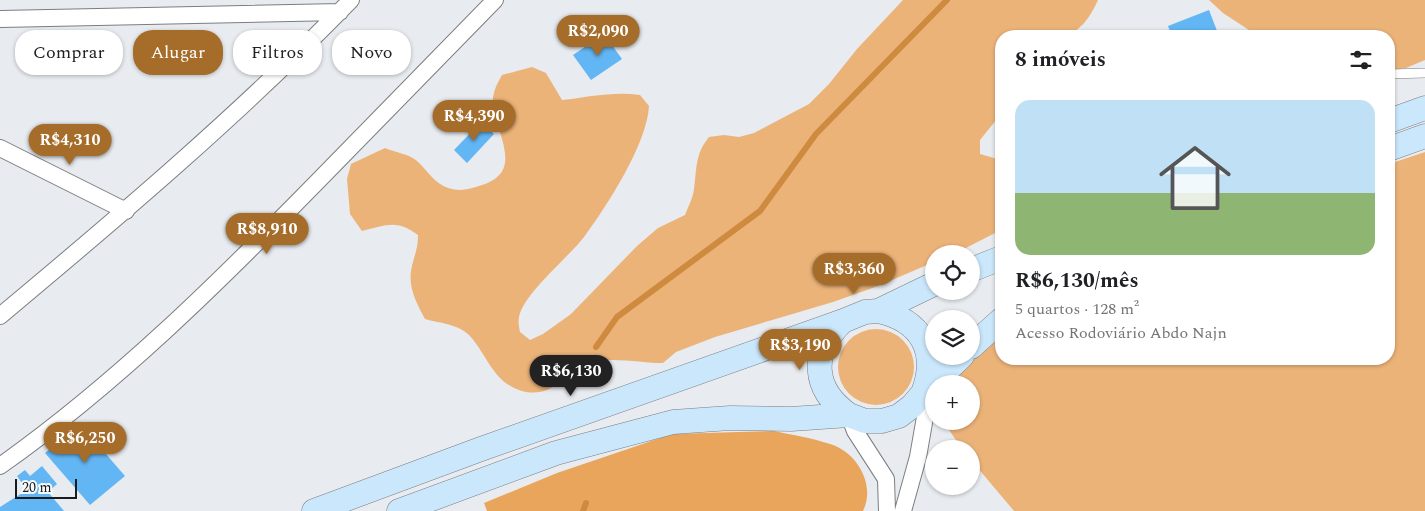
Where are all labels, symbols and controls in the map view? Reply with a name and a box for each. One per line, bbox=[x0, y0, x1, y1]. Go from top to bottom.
pin: R$2,090 bbox=[552, 15, 644, 57]
text: R$2,090 bbox=[568, 19, 628, 43]
chip: Comprar bbox=[15, 30, 123, 75]
chip: Alugar bbox=[133, 30, 223, 75]
chip: Filtros bbox=[233, 30, 322, 75]
chip: Novo bbox=[332, 30, 411, 75]
text: 8 imóveis bbox=[1015, 44, 1106, 76]
icon: filters bbox=[1347, 46, 1375, 74]
pin: R$4,390 bbox=[428, 100, 520, 142]
text: R$4,390 bbox=[444, 104, 504, 128]
pin: R$4,310 bbox=[24, 124, 116, 166]
text: R$4,310 bbox=[40, 128, 100, 152]
icon: home bbox=[1150, 133, 1240, 223]
pin: R$8,910 bbox=[221, 212, 313, 255]
text: R$8,910 bbox=[237, 217, 297, 241]
map controls bbox=[925, 245, 980, 495]
button: locate bbox=[925, 245, 980, 300]
pin: R$3,360 bbox=[808, 252, 900, 295]
text: R$3,360 bbox=[824, 257, 884, 281]
text: R$6,130/mês bbox=[1015, 265, 1139, 297]
text: 5 quartos · 128 m² bbox=[1015, 297, 1139, 321]
button: layers bbox=[925, 310, 980, 365]
text: Acesso Rodoviário Abdo Najn bbox=[1015, 321, 1227, 345]
pin: R$3,190 bbox=[754, 328, 846, 371]
text: R$3,190 bbox=[770, 333, 830, 357]
pin: R$6,130 bbox=[525, 354, 617, 397]
text: R$6,130 bbox=[541, 359, 601, 383]
button: + bbox=[925, 375, 980, 430]
pin: R$6,250 bbox=[39, 422, 131, 464]
text: R$6,250 bbox=[55, 426, 115, 450]
button: − bbox=[925, 440, 980, 495]
scale bar bbox=[15, 476, 78, 499]
text: 20 m bbox=[22, 477, 52, 498]

